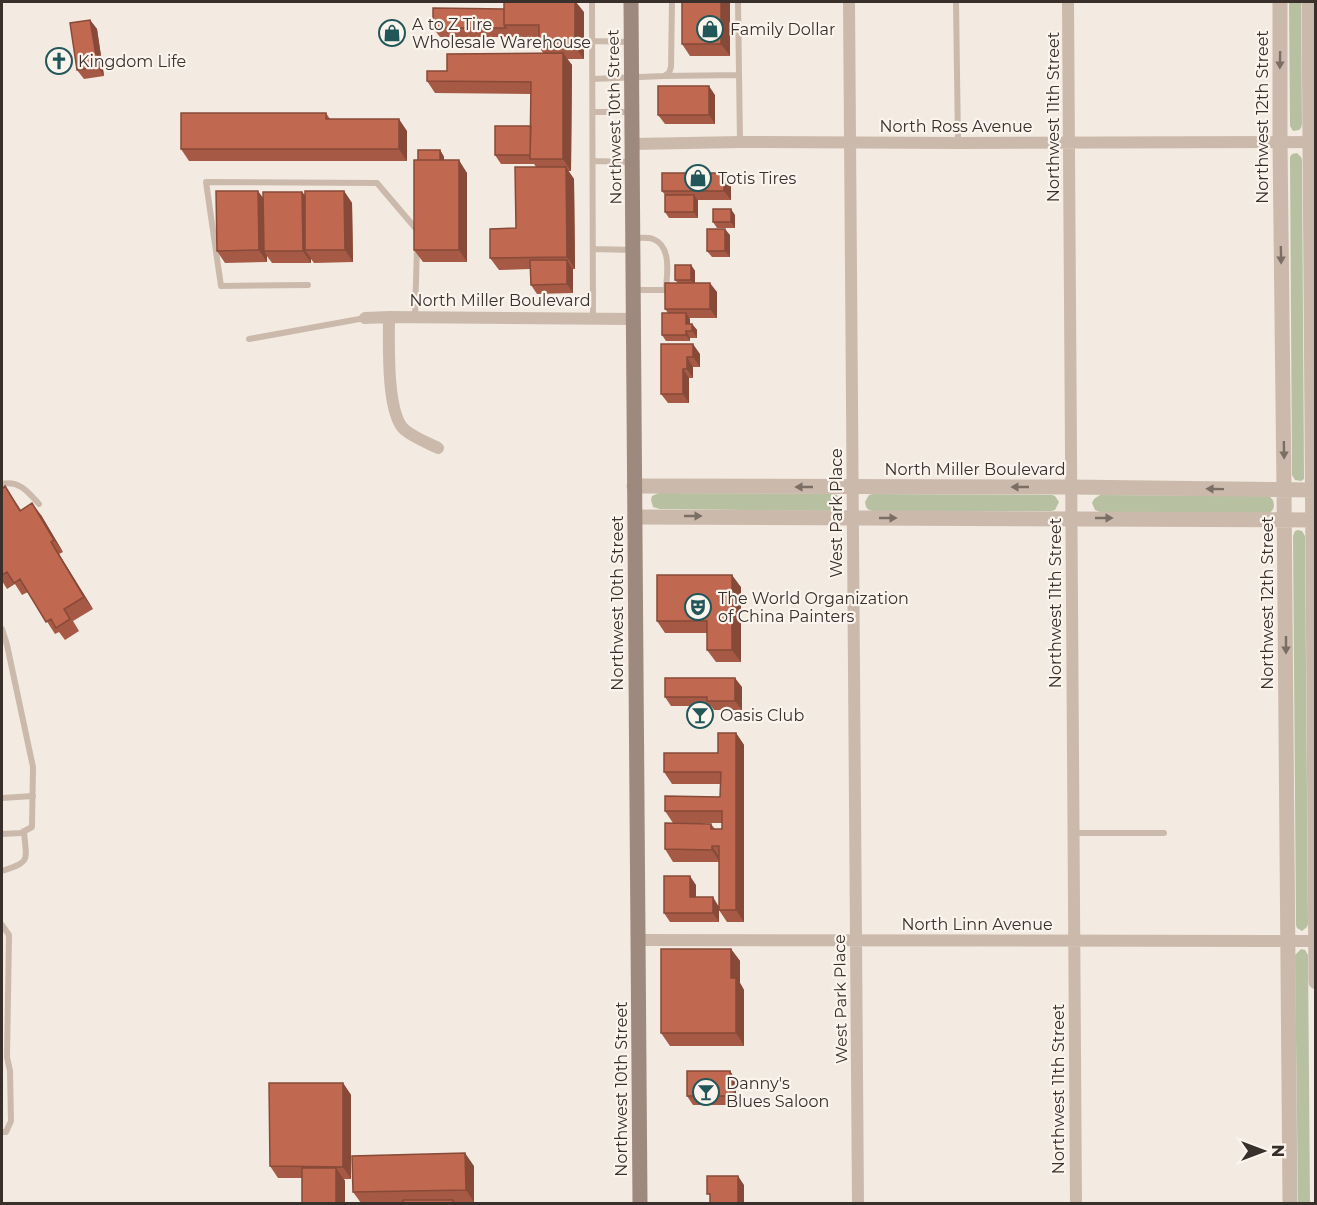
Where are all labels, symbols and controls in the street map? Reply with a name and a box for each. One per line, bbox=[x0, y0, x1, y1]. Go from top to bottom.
shop icon: Family Dollar bbox=[695, 14, 725, 44]
place label: A to Z Tire Wholesale Warehouse bbox=[412, 15, 591, 52]
shop icon: A to Z Tire Wholesale Warehouse bbox=[377, 18, 407, 48]
place label: Family Dollar bbox=[730, 20, 835, 39]
street label: Northwest 10th Street bbox=[603, 29, 626, 205]
street label: Northwest 12th Street bbox=[1253, 30, 1272, 204]
street label: Northwest 11th Street bbox=[1044, 31, 1063, 202]
church icon: Kingdom Life bbox=[44, 46, 74, 76]
one-way arrow bbox=[1276, 50, 1285, 69]
place label: Kingdom Life bbox=[78, 52, 186, 71]
street label: North Ross Avenue bbox=[880, 117, 1033, 136]
shop icon: Totis Tires bbox=[683, 163, 713, 193]
place label: Totis Tires bbox=[718, 169, 797, 188]
one-way arrow bbox=[1276, 245, 1286, 264]
street label: North Miller Boulevard bbox=[409, 291, 591, 310]
one-way arrow bbox=[1279, 440, 1289, 459]
street label: West Park Place bbox=[827, 448, 846, 578]
street label: North Miller Boulevard bbox=[884, 460, 1066, 479]
one-way arrow bbox=[795, 482, 814, 492]
one-way arrow bbox=[1011, 482, 1030, 492]
one-way arrow bbox=[1206, 484, 1225, 494]
one-way arrow bbox=[684, 511, 703, 521]
one-way arrow bbox=[879, 513, 898, 523]
one-way arrow bbox=[1095, 513, 1114, 523]
street label: Northwest 10th Street bbox=[608, 515, 627, 691]
street label: Northwest 12th Street bbox=[1258, 516, 1277, 690]
street label: Northwest 11th Street bbox=[1046, 517, 1065, 688]
place label: The World Organization of China Painters bbox=[718, 589, 909, 626]
theatre icon: The World Organization of China Painters bbox=[683, 592, 713, 622]
one-way arrow bbox=[1281, 635, 1290, 654]
bar icon: Oasis Club bbox=[685, 700, 715, 730]
place label: Oasis Club bbox=[720, 706, 804, 725]
street label: North Linn Avenue bbox=[901, 915, 1053, 934]
street label: West Park Place bbox=[830, 934, 851, 1064]
street label: Northwest 10th Street bbox=[612, 1001, 631, 1177]
street label: Northwest 11th Street bbox=[1049, 1003, 1068, 1174]
place label: Danny's Blues Saloon bbox=[726, 1074, 829, 1111]
bar icon: Danny's Blues Saloon bbox=[691, 1077, 721, 1107]
north arrow bbox=[1233, 1121, 1293, 1181]
text: N bbox=[1268, 1145, 1287, 1157]

